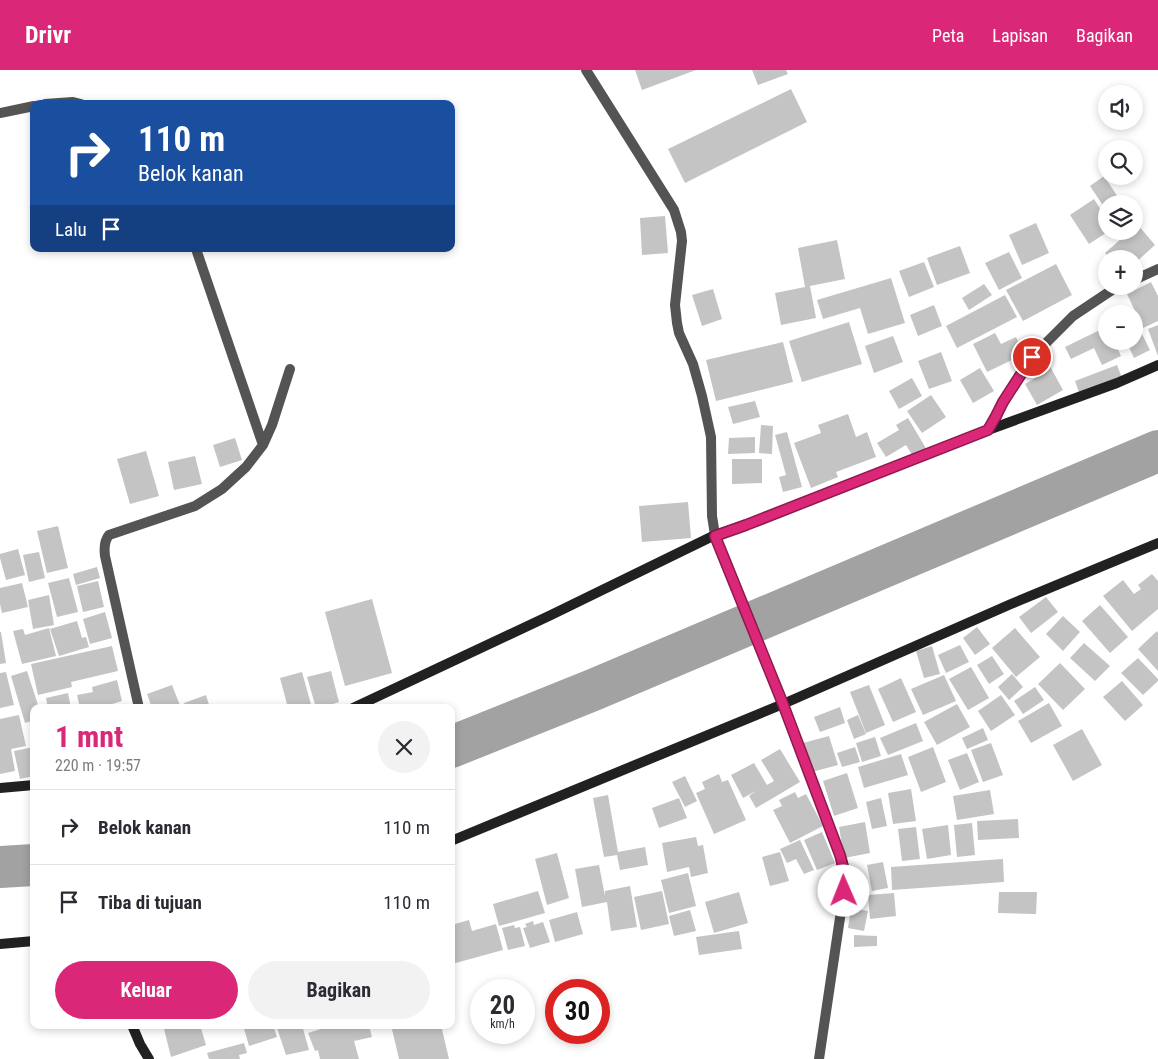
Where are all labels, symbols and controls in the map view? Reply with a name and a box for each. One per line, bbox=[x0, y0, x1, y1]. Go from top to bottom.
text: Drivr bbox=[25, 21, 71, 49]
text: Peta bbox=[932, 25, 964, 46]
text: Lapisan bbox=[992, 25, 1048, 46]
text: Bagikan bbox=[1076, 25, 1133, 46]
map controls bbox=[1098, 85, 1143, 350]
button: sound bbox=[1098, 85, 1143, 130]
text: 110 m bbox=[138, 119, 225, 160]
icon: right bbox=[55, 120, 120, 185]
button: search bbox=[1098, 140, 1143, 185]
text: Belok kanan bbox=[138, 161, 244, 186]
button: layers bbox=[1098, 195, 1143, 240]
icon: arrive bbox=[97, 215, 125, 243]
text: Lalu bbox=[55, 218, 87, 241]
button: + bbox=[1098, 250, 1143, 295]
button: − bbox=[1098, 305, 1143, 350]
pin bbox=[1011, 336, 1053, 378]
icon: arrive bbox=[1018, 343, 1046, 371]
text: 1 mnt bbox=[55, 719, 123, 754]
button: close bbox=[378, 721, 430, 773]
text: 220 m · 19:57 bbox=[55, 756, 141, 775]
icon: right bbox=[55, 813, 83, 841]
text: Belok kanan bbox=[98, 816, 191, 839]
text: 110 m bbox=[383, 816, 430, 839]
position arrow bbox=[817, 864, 869, 916]
icon: arrive bbox=[55, 888, 83, 916]
text: Tiba di tujuan bbox=[98, 891, 202, 914]
text: 110 m bbox=[383, 891, 430, 914]
button: Keluar bbox=[55, 961, 238, 1019]
button: Bagikan bbox=[248, 961, 430, 1019]
speed limit sign: 30 bbox=[545, 979, 610, 1044]
text: 20 bbox=[490, 991, 515, 1020]
text: km/h bbox=[490, 1017, 515, 1031]

